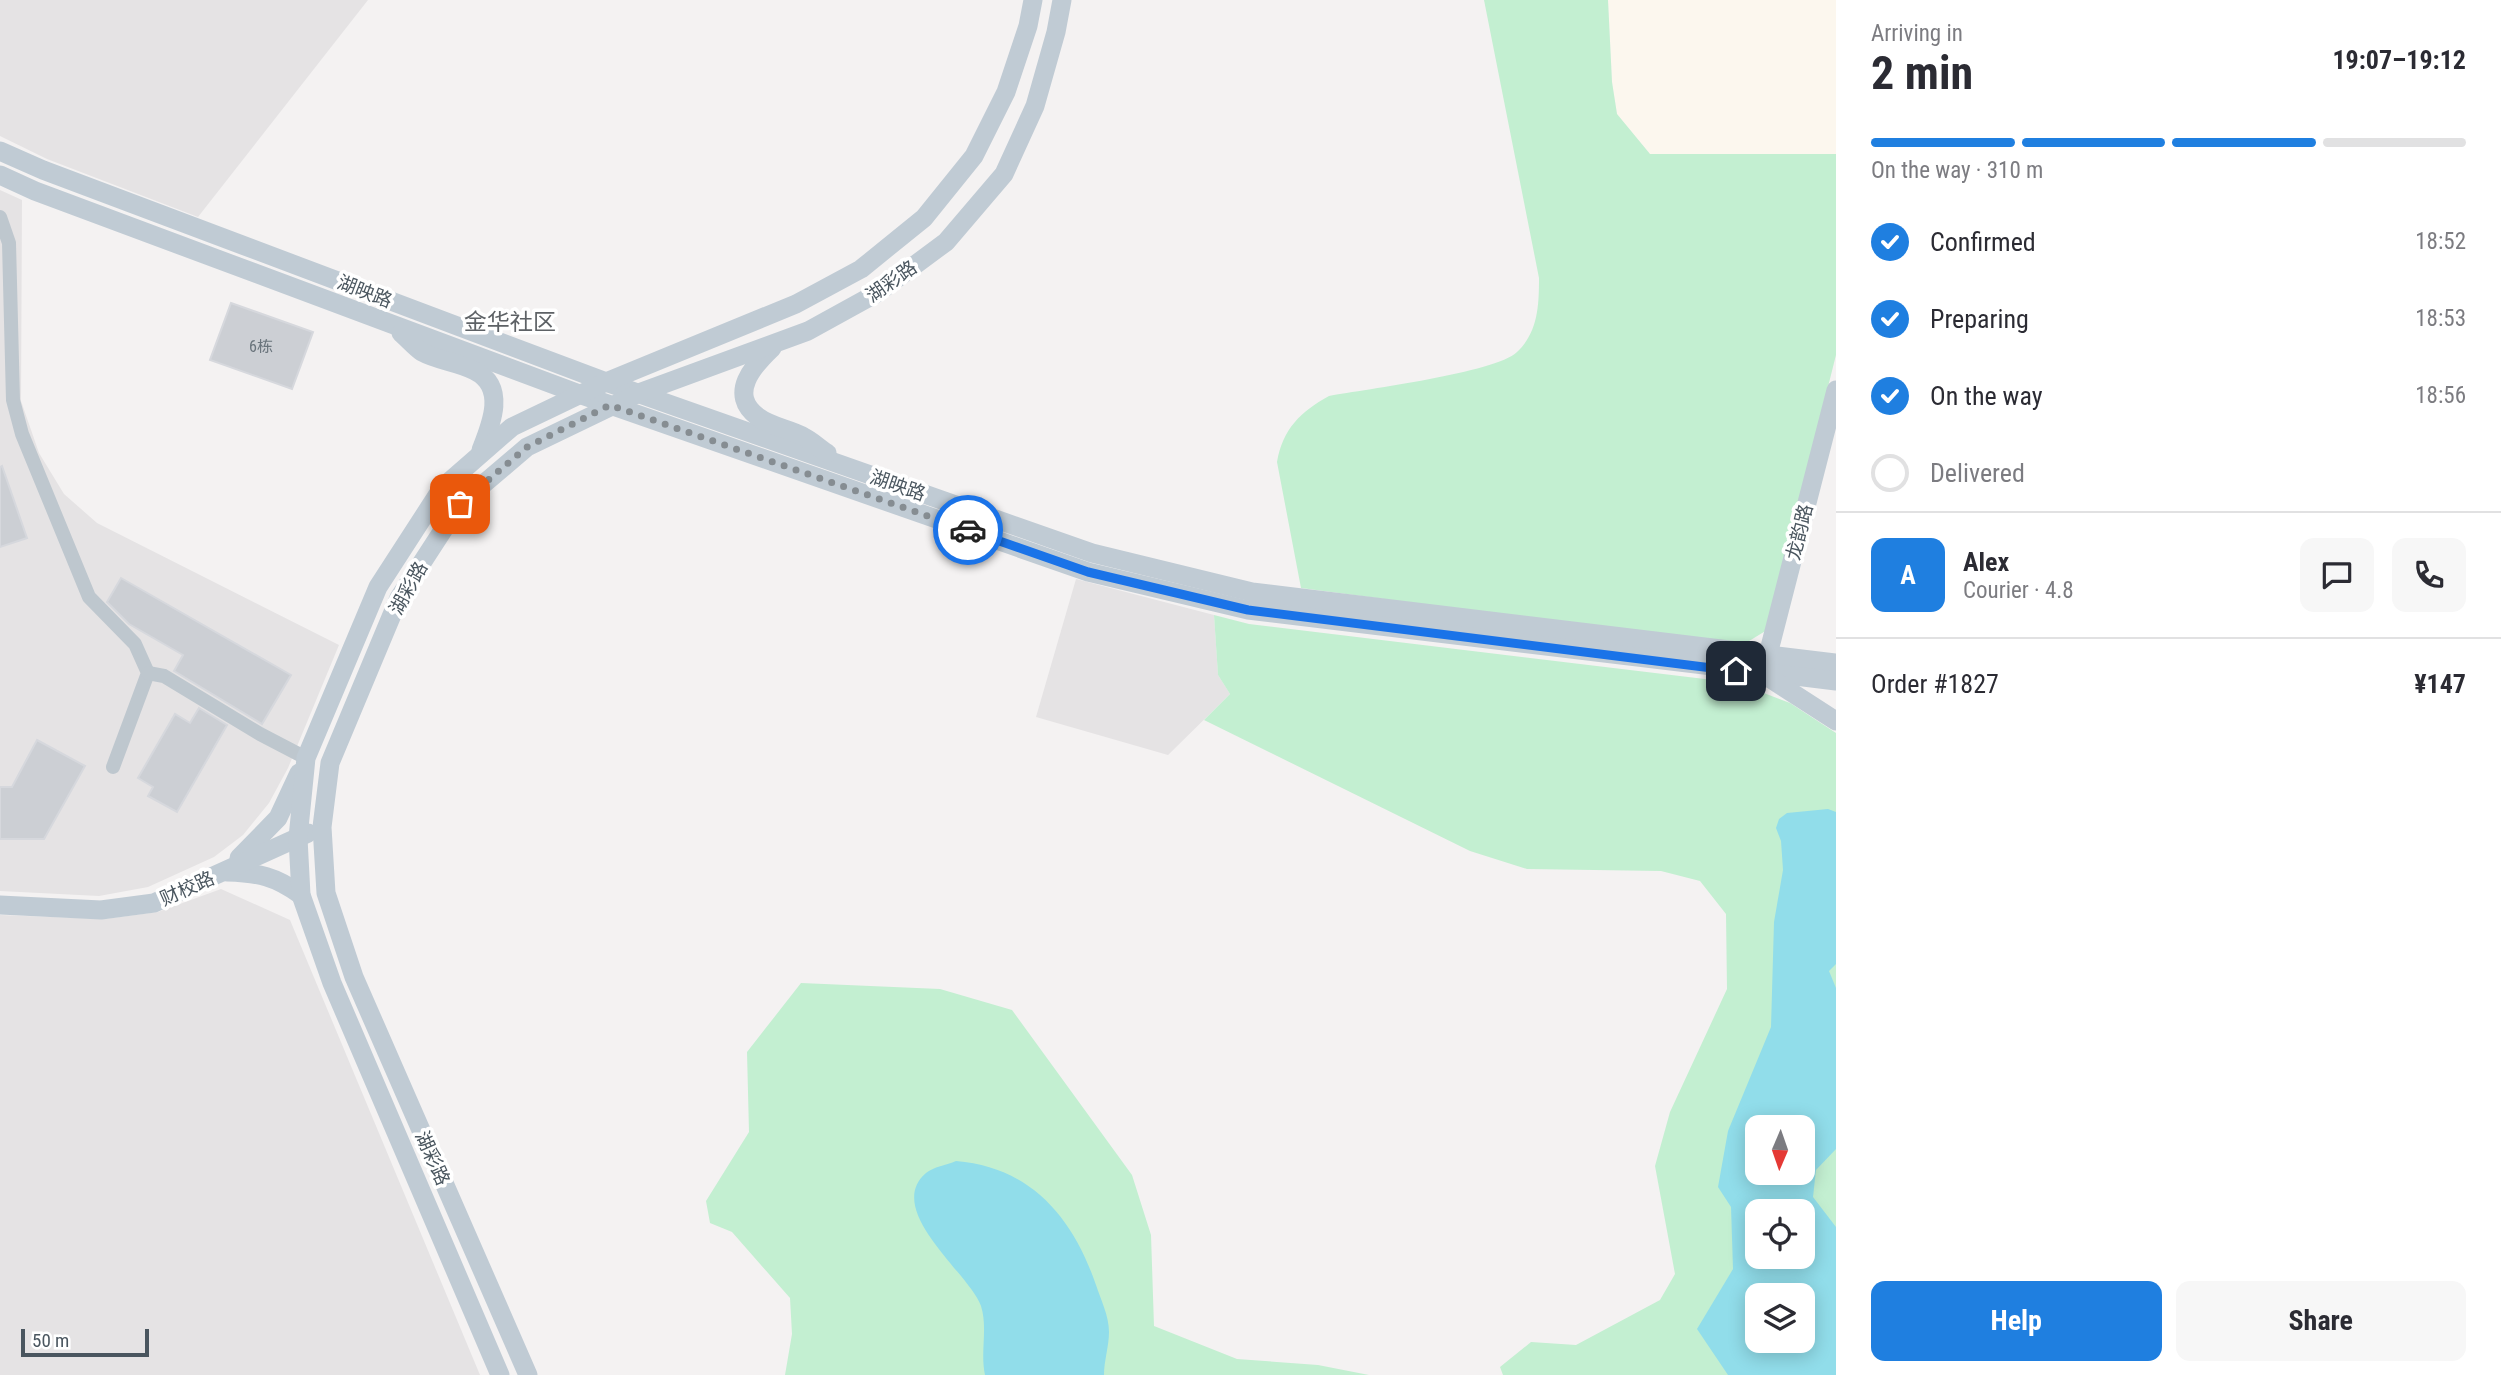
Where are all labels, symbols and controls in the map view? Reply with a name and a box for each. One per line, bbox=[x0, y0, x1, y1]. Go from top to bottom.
text: Arriving in bbox=[1871, 20, 1963, 47]
text: 19:07–19:12 bbox=[2332, 45, 2466, 75]
text: 2 min bbox=[1871, 46, 1973, 100]
text: On the way · 310 m bbox=[1871, 157, 2043, 184]
icon: check bbox=[1871, 223, 1909, 261]
text: Confirmed bbox=[1930, 227, 2036, 257]
text: 18:52 bbox=[2415, 228, 2466, 255]
street label: 湖彩路 bbox=[861, 256, 921, 307]
street label: 湖映路 bbox=[334, 271, 396, 312]
icon: check bbox=[1871, 300, 1909, 338]
text: Preparing bbox=[1930, 304, 2029, 334]
text: 18:53 bbox=[2415, 305, 2466, 332]
district label: 金华社区 bbox=[464, 309, 556, 336]
house number: 6栋 bbox=[249, 337, 273, 356]
icon: check bbox=[1871, 377, 1909, 415]
text: On the way bbox=[1930, 381, 2043, 411]
text: 18:56 bbox=[2415, 382, 2466, 409]
text: Delivered bbox=[1930, 458, 2025, 488]
street label: 湖映路 bbox=[867, 465, 929, 506]
pin bbox=[430, 474, 490, 534]
icon: bag bbox=[441, 485, 479, 523]
courier bbox=[933, 495, 1003, 565]
street label: 龙韵路 bbox=[1781, 502, 1818, 563]
icon: car bbox=[949, 511, 987, 549]
button: chat bbox=[2300, 538, 2374, 612]
button: phone bbox=[2392, 538, 2466, 612]
text: Alex bbox=[1963, 547, 2009, 577]
street label: 湖彩路 bbox=[385, 558, 432, 619]
text: A bbox=[1900, 560, 1916, 590]
text: Courier · 4.8 bbox=[1963, 577, 2074, 604]
pin bbox=[1706, 641, 1766, 701]
icon: home bbox=[1717, 652, 1755, 690]
text: Order #1827 bbox=[1871, 669, 1999, 699]
text: ¥147 bbox=[2414, 669, 2466, 699]
street label: 财校路 bbox=[156, 866, 218, 911]
north arrow bbox=[1745, 1115, 1815, 1185]
map controls bbox=[1745, 1115, 1815, 1353]
street label: 湖彩路 bbox=[410, 1127, 455, 1189]
button: locate bbox=[1745, 1199, 1815, 1269]
button: Help bbox=[1871, 1281, 2162, 1361]
button: Share bbox=[2176, 1281, 2466, 1361]
button: layers bbox=[1745, 1283, 1815, 1353]
scale bar bbox=[21, 1326, 149, 1358]
text: 50 m bbox=[32, 1329, 69, 1352]

